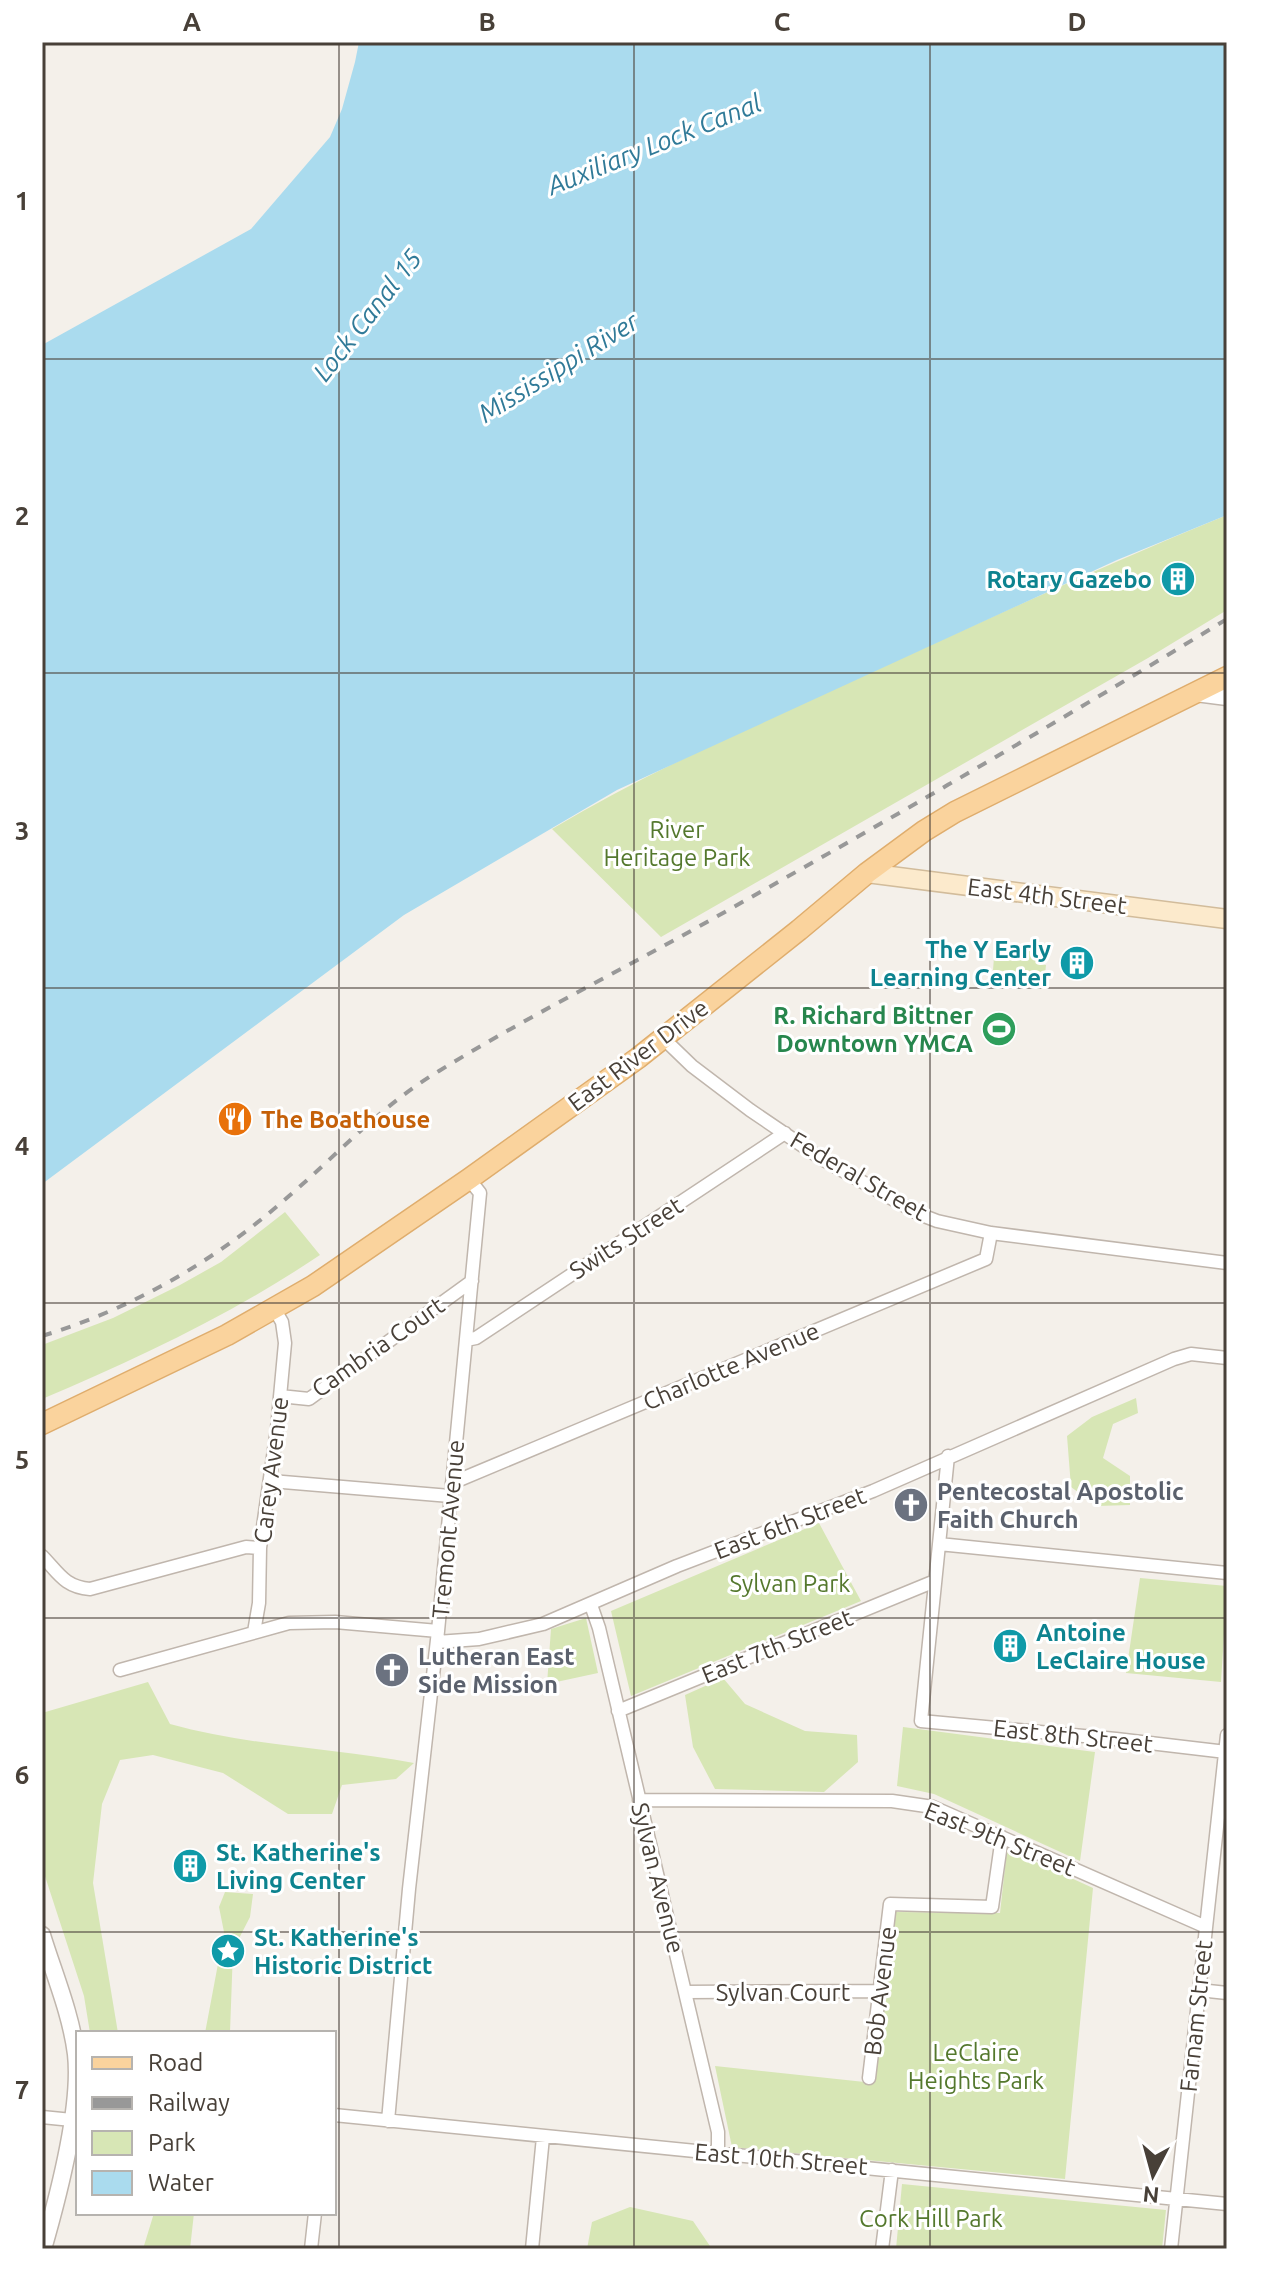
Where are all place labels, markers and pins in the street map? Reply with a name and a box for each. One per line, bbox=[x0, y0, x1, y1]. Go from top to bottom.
building icon: Rotary Gazebo bbox=[1159, 560, 1197, 598]
place label: Rotary Gazebo bbox=[987, 566, 1152, 593]
place label: The Y Early Learning Center bbox=[870, 936, 1051, 991]
building icon: The Y Early Learning Center bbox=[1058, 944, 1096, 982]
place label: R. Richard Bittner Downtown YMCA bbox=[773, 1002, 973, 1057]
sports icon: R. Richard Bittner Downtown YMCA bbox=[980, 1010, 1018, 1048]
restaurant icon: The Boathouse bbox=[216, 1100, 254, 1138]
place label: The Boathouse bbox=[261, 1106, 430, 1133]
place label: Pentecostal Apostolic Faith Church bbox=[937, 1478, 1184, 1533]
church icon: Pentecostal Apostolic Faith Church bbox=[892, 1486, 930, 1524]
place label: Antoine LeClaire House bbox=[1036, 1619, 1206, 1674]
building icon: Antoine LeClaire House bbox=[991, 1627, 1029, 1665]
place label: Lutheran East Side Mission bbox=[418, 1643, 575, 1698]
church icon: Lutheran East Side Mission bbox=[373, 1651, 411, 1689]
place label: St. Katherine's Living Center bbox=[216, 1839, 381, 1894]
building icon: St. Katherine's Living Center bbox=[171, 1847, 209, 1885]
place label: St. Katherine's Historic District bbox=[254, 1924, 432, 1979]
place icon: St. Katherine's Historic District bbox=[209, 1932, 247, 1970]

